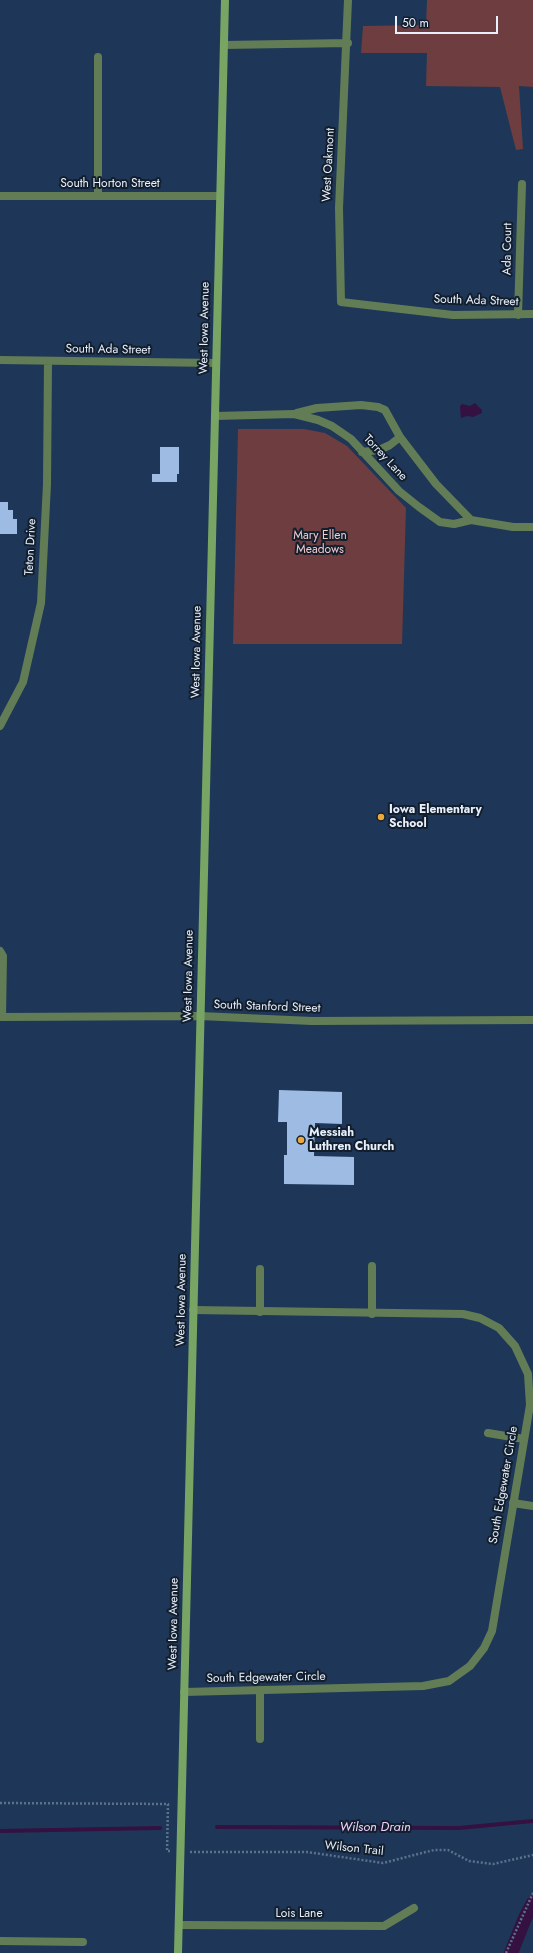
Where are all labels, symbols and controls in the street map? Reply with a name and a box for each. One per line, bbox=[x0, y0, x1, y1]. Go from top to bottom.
scale bar bbox=[397, 8, 500, 34]
text: 50 m bbox=[402, 14, 429, 32]
street label: West Oakmont bbox=[320, 128, 338, 202]
street label: South Horton Street bbox=[60, 177, 160, 191]
street label: Ada Court bbox=[500, 223, 516, 275]
street label: West Iowa Avenue bbox=[197, 282, 213, 374]
street label: South Ada Street bbox=[433, 292, 519, 310]
street label: South Ada Street bbox=[65, 342, 151, 358]
street label: Torrey Lane bbox=[360, 432, 410, 484]
street label: Teton Drive bbox=[22, 518, 40, 576]
park label: Mary Ellen Meadows bbox=[293, 529, 347, 557]
street label: West Iowa Avenue bbox=[189, 606, 205, 698]
place label: Iowa Elementary School bbox=[389, 803, 482, 831]
marker: Iowa Elementary School bbox=[376, 812, 386, 822]
street label: West Iowa Avenue bbox=[181, 930, 197, 1022]
street label: South Stanford Street bbox=[213, 998, 321, 1016]
place label: Messiah Luthren Church bbox=[309, 1126, 394, 1154]
marker: Messiah Luthren Church bbox=[296, 1135, 306, 1145]
street label: West Iowa Avenue bbox=[174, 1254, 190, 1346]
street label: South Edgewater Circle bbox=[487, 1425, 521, 1545]
street label: West Iowa Avenue bbox=[166, 1578, 182, 1670]
street label: South Edgewater Circle bbox=[206, 1670, 326, 1686]
water label: Wilson Drain bbox=[339, 1820, 411, 1836]
street label: Wilson Trail bbox=[324, 1839, 384, 1859]
street label: Lois Lane bbox=[275, 1907, 323, 1921]

